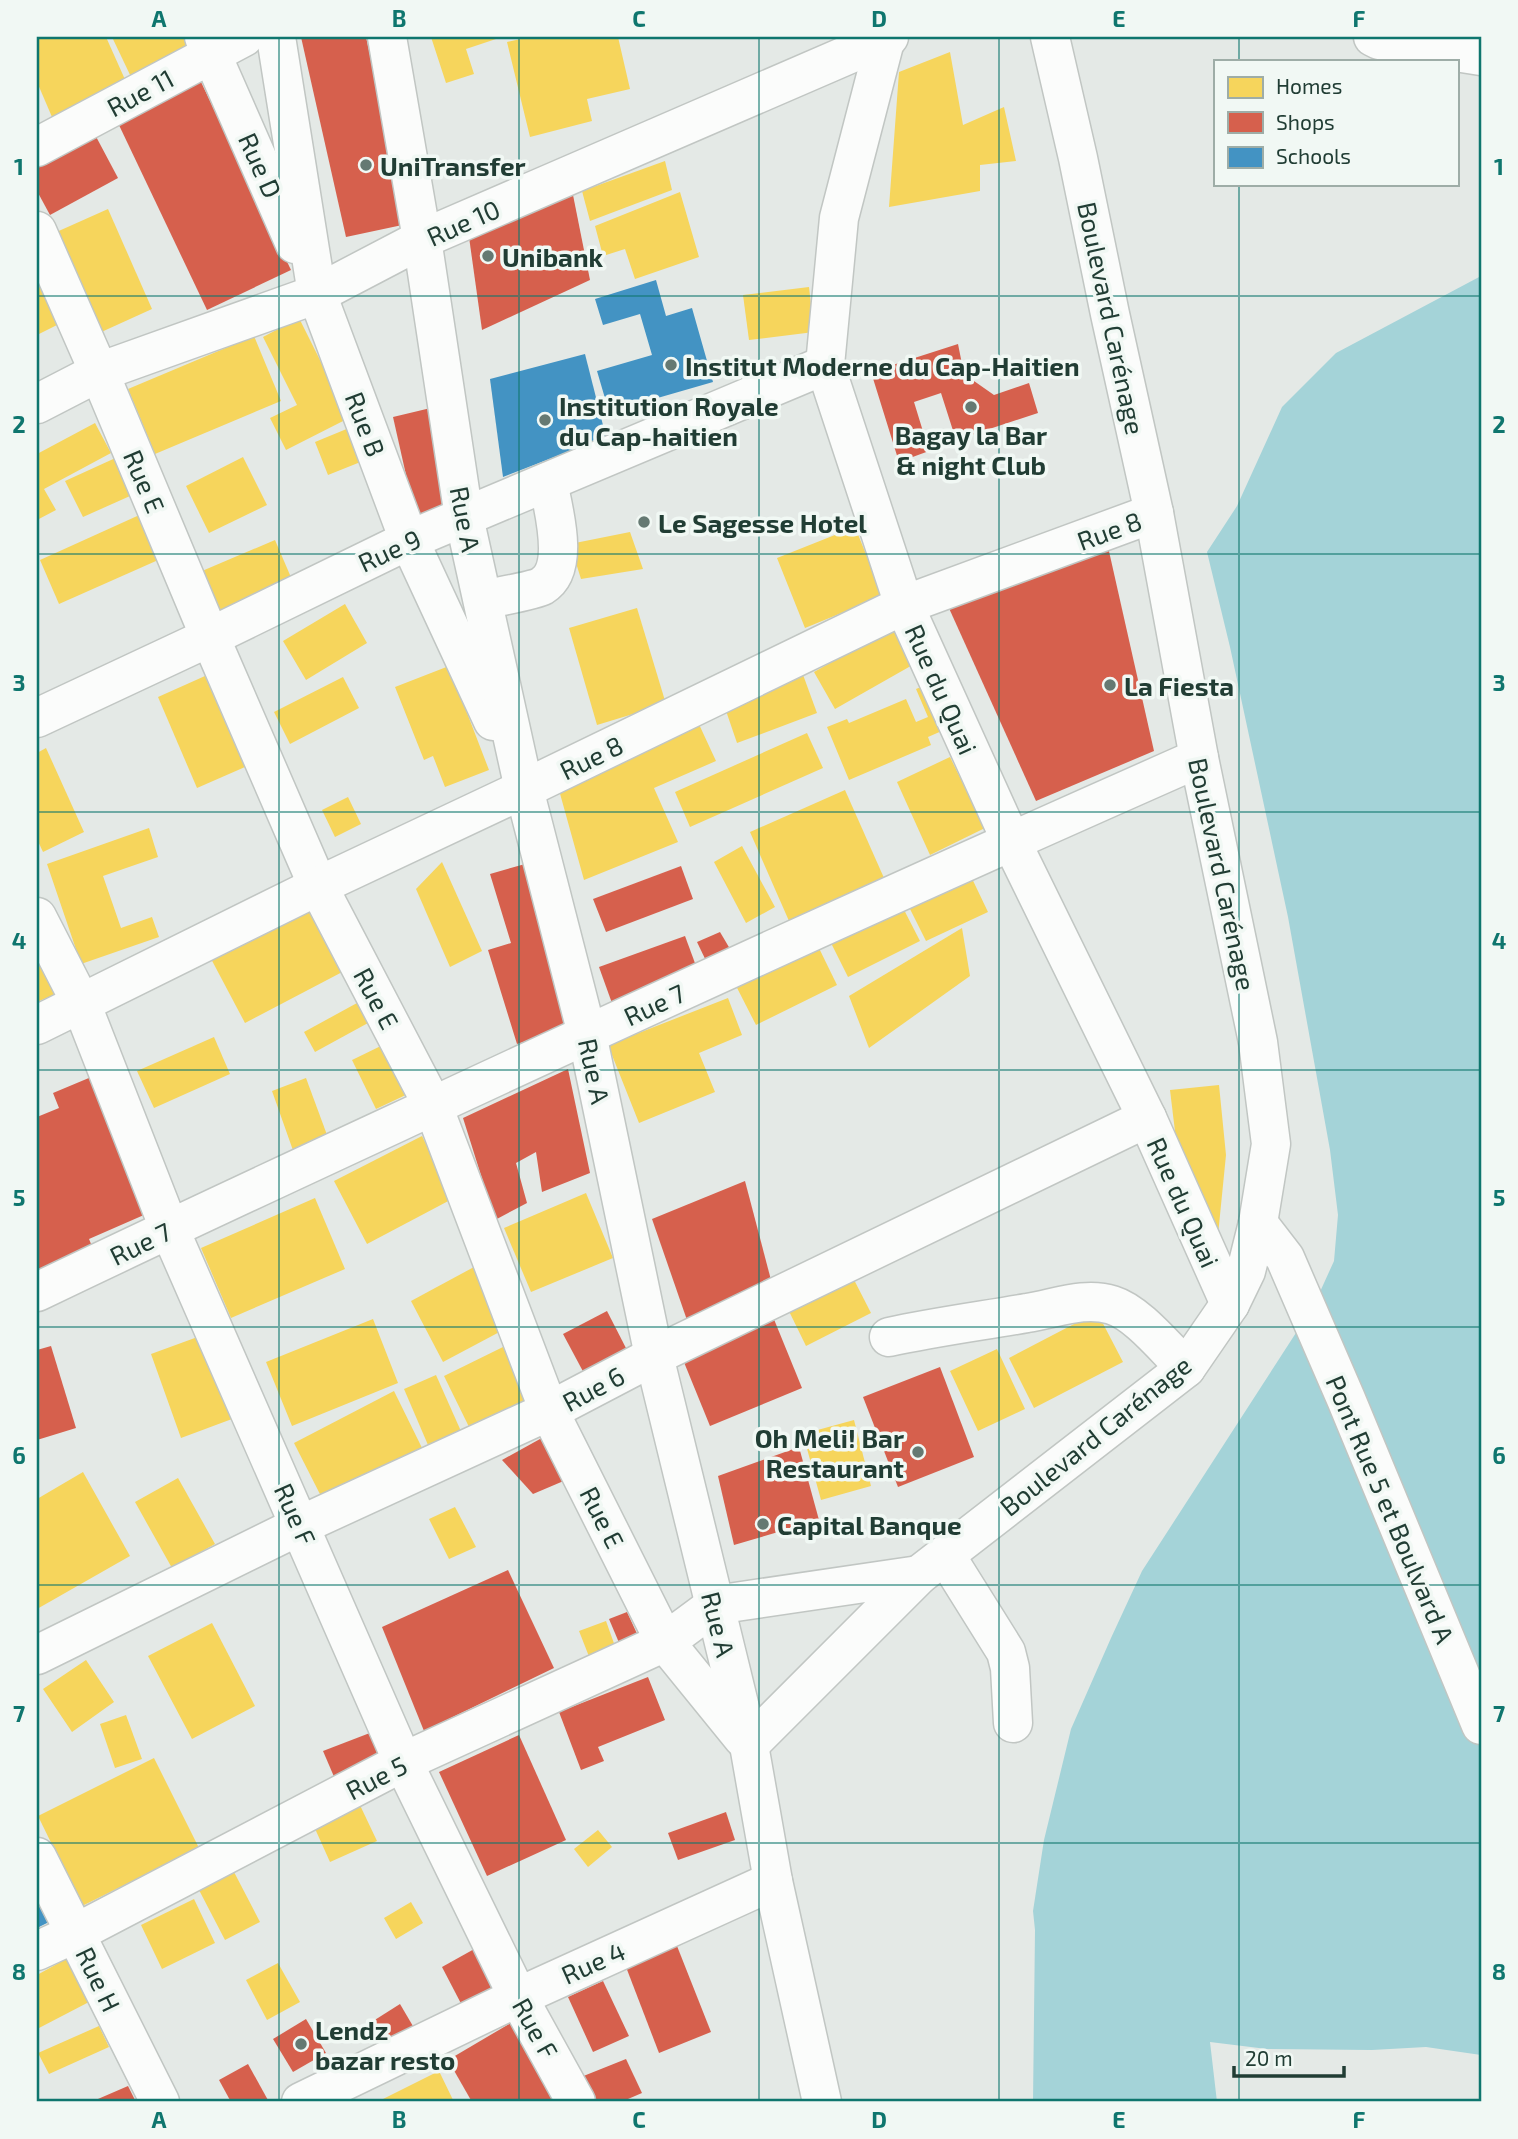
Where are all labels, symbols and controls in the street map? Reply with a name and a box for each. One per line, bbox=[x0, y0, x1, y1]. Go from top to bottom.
text: A bbox=[151, 4, 167, 32]
text: B bbox=[392, 4, 406, 32]
text: C bbox=[632, 4, 646, 32]
text: D bbox=[871, 4, 887, 32]
text: E bbox=[1112, 4, 1126, 32]
text: F bbox=[1353, 4, 1366, 32]
legend bbox=[1214, 60, 1458, 186]
street label: Rue 11 bbox=[101, 62, 179, 122]
text: Homes bbox=[1276, 73, 1342, 98]
text: Shops bbox=[1276, 109, 1335, 134]
street label: Rue D bbox=[233, 128, 289, 202]
text: Schools bbox=[1276, 143, 1351, 168]
place label: UniTransfer bbox=[380, 150, 526, 181]
text: 1 bbox=[14, 152, 24, 180]
text: 1 bbox=[1494, 152, 1504, 180]
marker: UniTransfer bbox=[358, 157, 374, 173]
street label: Rue 10 bbox=[422, 192, 504, 252]
street label: Boulevard Carénage bbox=[1072, 199, 1152, 437]
place label: Unibank bbox=[502, 241, 604, 272]
marker: Unibank bbox=[480, 248, 496, 264]
place label: Institut Moderne du Cap-Haitien bbox=[685, 350, 1080, 381]
marker: Institut Moderne du Cap-Haitien bbox=[663, 357, 679, 373]
street label: Rue B bbox=[340, 387, 392, 461]
place label: Institution Royale du Cap-haitien bbox=[559, 390, 779, 451]
marker: Bagay la Bar & night Club bbox=[963, 399, 979, 415]
text: 2 bbox=[12, 410, 26, 438]
text: 2 bbox=[1492, 410, 1506, 438]
marker: Institution Royale du Cap-haitien bbox=[537, 412, 553, 428]
place label: Bagay la Bar & night Club bbox=[895, 419, 1047, 480]
street label: Rue E bbox=[118, 445, 172, 517]
street label: Rue A bbox=[444, 484, 488, 554]
street label: Rue 8 bbox=[1072, 504, 1146, 556]
place label: Le Sagesse Hotel bbox=[658, 507, 867, 538]
marker: Le Sagesse Hotel bbox=[636, 514, 652, 530]
street label: Rue 9 bbox=[353, 522, 425, 578]
street label: Rue du Quai bbox=[900, 619, 984, 759]
text: 3 bbox=[12, 668, 26, 696]
text: 3 bbox=[1492, 668, 1506, 696]
place label: La Fiesta bbox=[1124, 670, 1234, 701]
marker: La Fiesta bbox=[1102, 677, 1118, 693]
street label: Rue 8 bbox=[554, 729, 628, 785]
street label: Boulevard Carénage bbox=[1183, 755, 1263, 993]
text: 4 bbox=[12, 926, 26, 954]
text: 4 bbox=[1492, 926, 1506, 954]
street label: Rue E bbox=[348, 962, 406, 1034]
street label: Rue 7 bbox=[618, 976, 690, 1032]
street label: Rue A bbox=[573, 1035, 617, 1107]
street label: Rue du Quai bbox=[1142, 1132, 1226, 1272]
text: 5 bbox=[13, 1183, 25, 1211]
text: 5 bbox=[1493, 1183, 1505, 1211]
street label: Rue 7 bbox=[104, 1215, 176, 1271]
street label: Boulevard Carénage bbox=[993, 1348, 1197, 1522]
street label: Rue 6 bbox=[557, 1359, 629, 1417]
street label: Pont Rue 5 et Boulvard A bbox=[1320, 1370, 1462, 1648]
place label: Oh Meli! Bar Restaurant bbox=[755, 1422, 904, 1483]
text: 6 bbox=[12, 1441, 26, 1469]
text: 6 bbox=[1492, 1441, 1506, 1469]
marker: Oh Meli! Bar Restaurant bbox=[910, 1444, 926, 1460]
street label: Rue F bbox=[269, 1478, 323, 1550]
street label: Rue E bbox=[574, 1481, 632, 1553]
place label: Capital Banque bbox=[777, 1509, 962, 1540]
marker: Capital Banque bbox=[755, 1516, 771, 1532]
street label: Rue A bbox=[696, 1588, 742, 1660]
text: 7 bbox=[13, 1699, 25, 1727]
text: 7 bbox=[1493, 1699, 1505, 1727]
street label: Rue 5 bbox=[340, 1749, 412, 1805]
street label: Rue 4 bbox=[556, 1934, 630, 1990]
street label: Rue H bbox=[70, 1942, 128, 2016]
text: 8 bbox=[12, 1957, 26, 1985]
text: 8 bbox=[1492, 1957, 1506, 1985]
street label: Rue F bbox=[507, 1992, 565, 2064]
place label: Lendz bazar resto bbox=[315, 2014, 455, 2075]
scale bar bbox=[1234, 2034, 1345, 2078]
marker: Lendz bazar resto bbox=[293, 2036, 309, 2052]
text: 20 m bbox=[1245, 2045, 1293, 2070]
text: A bbox=[151, 2105, 167, 2133]
text: B bbox=[392, 2105, 406, 2133]
text: C bbox=[632, 2105, 646, 2133]
text: D bbox=[871, 2105, 887, 2133]
text: E bbox=[1112, 2105, 1126, 2133]
text: F bbox=[1353, 2105, 1366, 2133]

